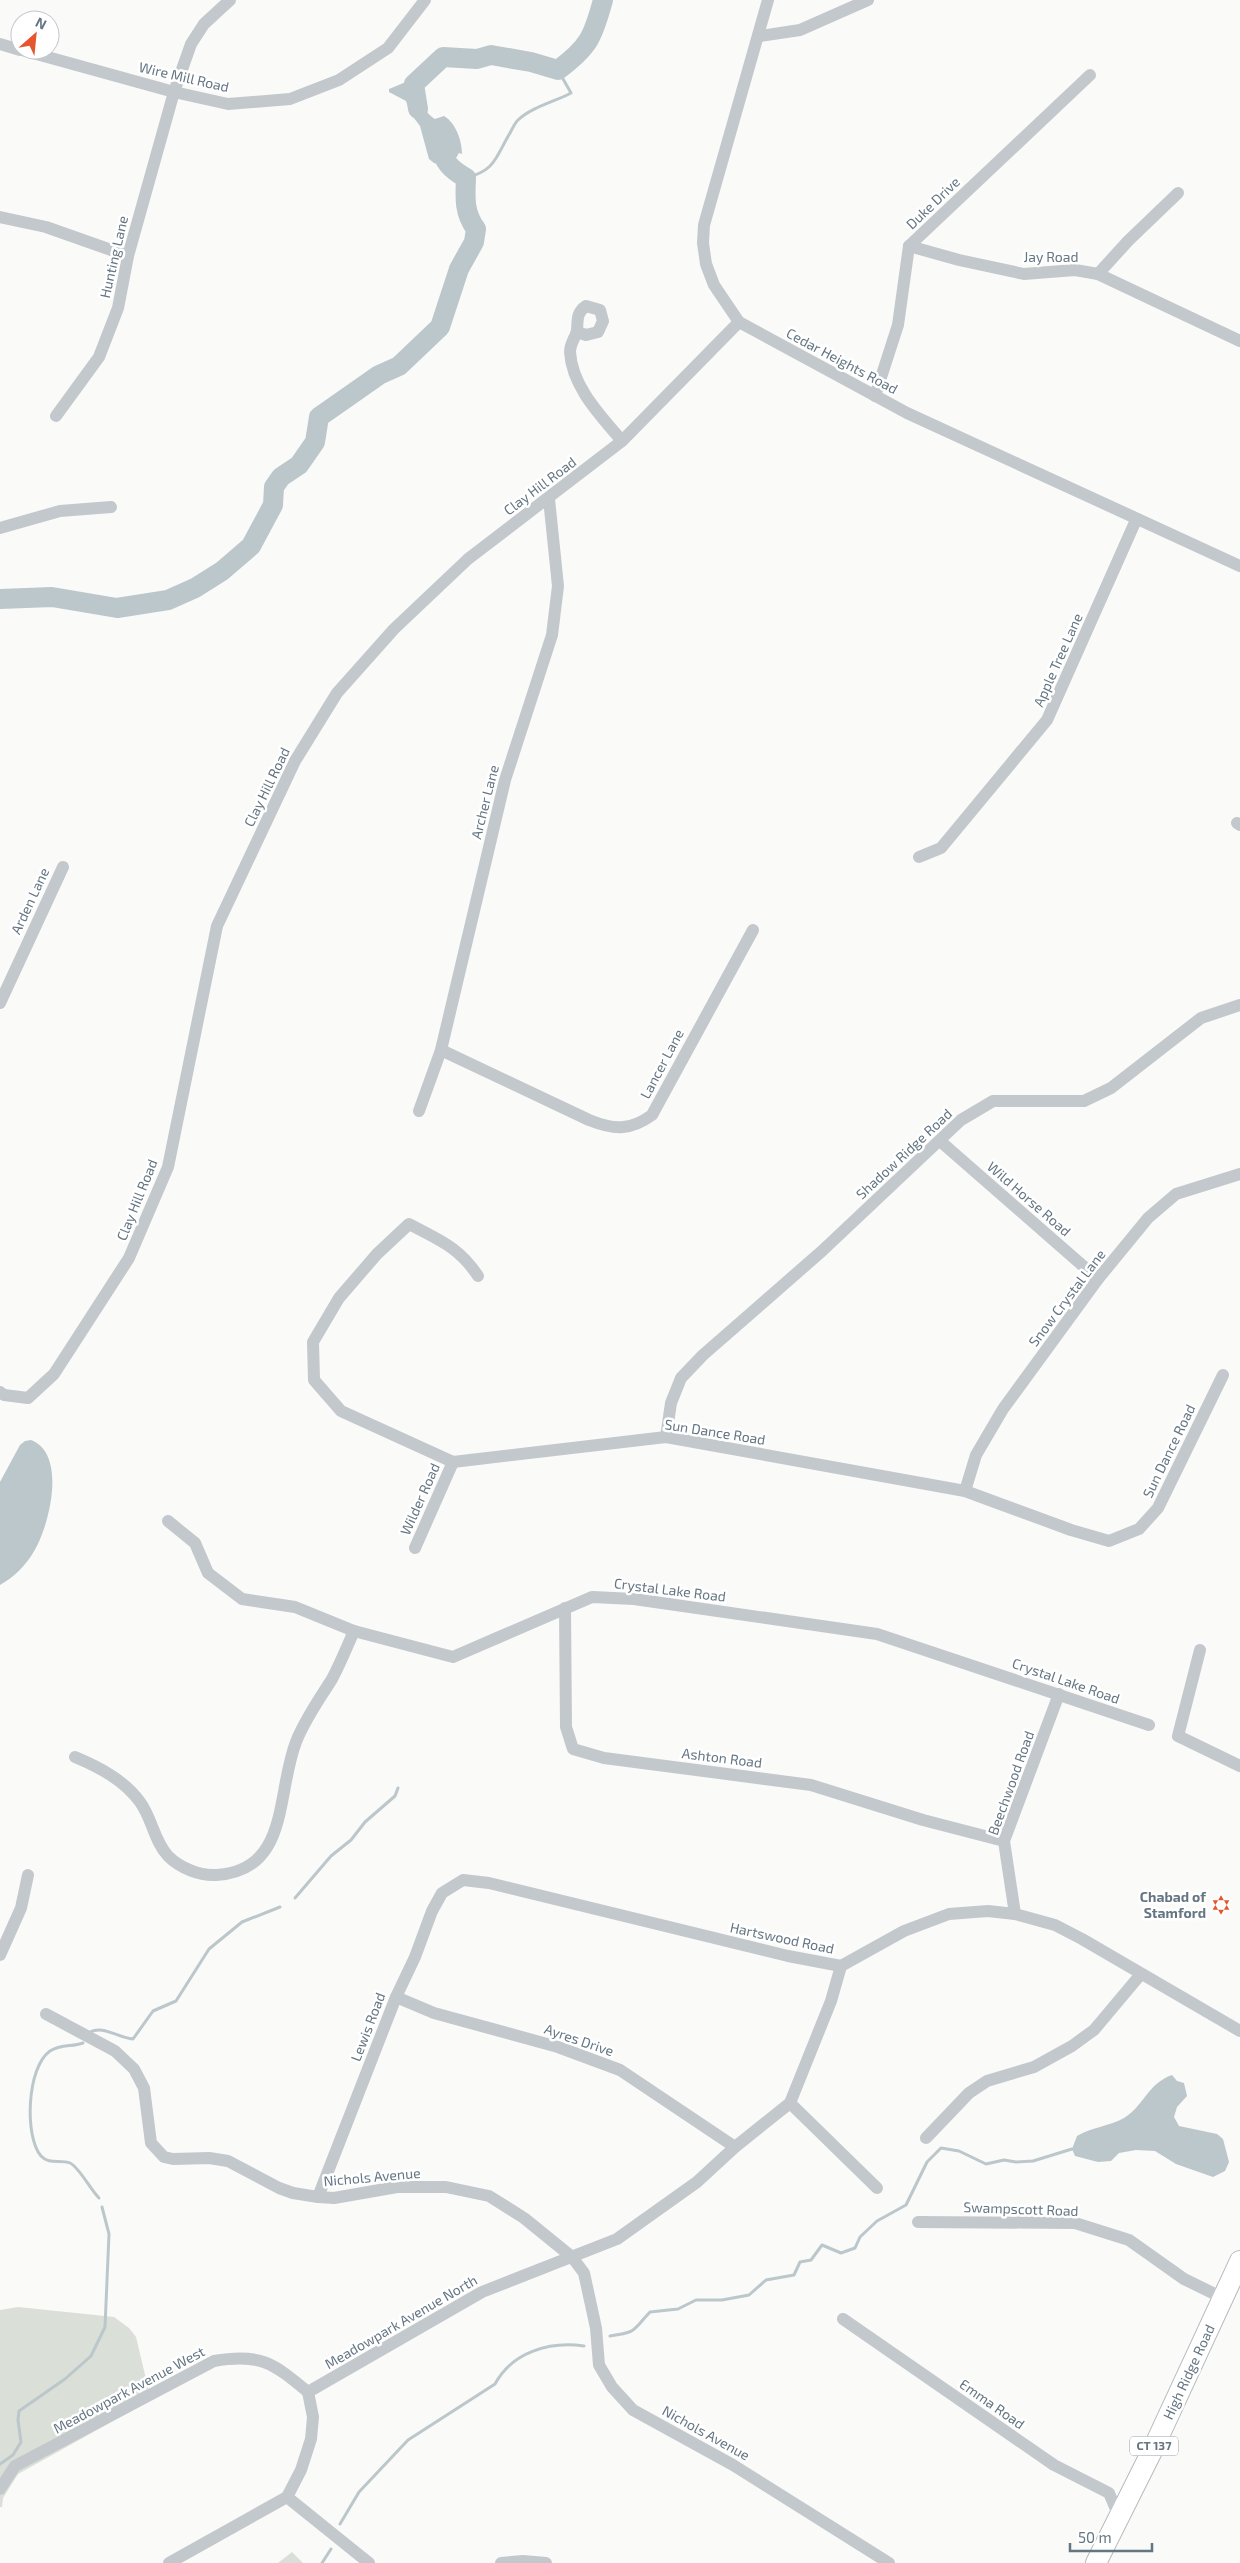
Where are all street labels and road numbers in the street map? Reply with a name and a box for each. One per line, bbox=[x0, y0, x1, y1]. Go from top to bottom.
street label: Wire Mill Road bbox=[137, 58, 231, 95]
street label: Duke Drive bbox=[902, 173, 963, 232]
street label: Hunting Lane bbox=[96, 214, 131, 300]
street label: Jay Road bbox=[1024, 248, 1078, 265]
street label: Cedar Heights Road bbox=[784, 324, 901, 397]
street label: Clay Hill Road bbox=[500, 453, 579, 518]
street label: Apple Tree Lane bbox=[1029, 610, 1086, 709]
street label: Clay Hill Road bbox=[240, 744, 293, 829]
street label: Archer Lane bbox=[467, 763, 502, 841]
street label: Arden Lane bbox=[7, 865, 52, 937]
street label: Lancer Lane bbox=[636, 1026, 687, 1101]
street label: Shadow Ridge Road bbox=[852, 1105, 955, 1202]
street label: Clay Hill Road bbox=[113, 1157, 161, 1243]
street label: Wild Horse Road bbox=[984, 1158, 1075, 1239]
street label: Snow Crystal Lane bbox=[1025, 1246, 1109, 1349]
street label: Sun Dance Road bbox=[1139, 1401, 1199, 1500]
street label: Sun Dance Road bbox=[663, 1415, 767, 1448]
street label: Wilder Road bbox=[396, 1460, 443, 1537]
street label: Crystal Lake Road bbox=[613, 1574, 727, 1605]
street label: Crystal Lake Road bbox=[1010, 1654, 1122, 1707]
street label: Beechwood Road bbox=[984, 1728, 1037, 1837]
street label: Ashton Road bbox=[681, 1744, 763, 1771]
street label: Hartswood Road bbox=[729, 1918, 836, 1957]
street label: Lewis Road bbox=[347, 1990, 388, 2064]
street label: Ayres Drive bbox=[542, 2020, 616, 2059]
street label: Nichols Avenue bbox=[323, 2164, 421, 2189]
street label: Swampscott Road bbox=[963, 2198, 1079, 2219]
street label: Meadowpark Avenue North bbox=[322, 2271, 480, 2372]
street label: High Ridge Road bbox=[1159, 2322, 1218, 2422]
street label: Meadowpark Avenue West bbox=[50, 2342, 207, 2437]
street label: Emma Road bbox=[957, 2375, 1028, 2432]
street label: Nichols Avenue bbox=[660, 2402, 753, 2464]
road number: CT 137 bbox=[1130, 2436, 1178, 2456]

